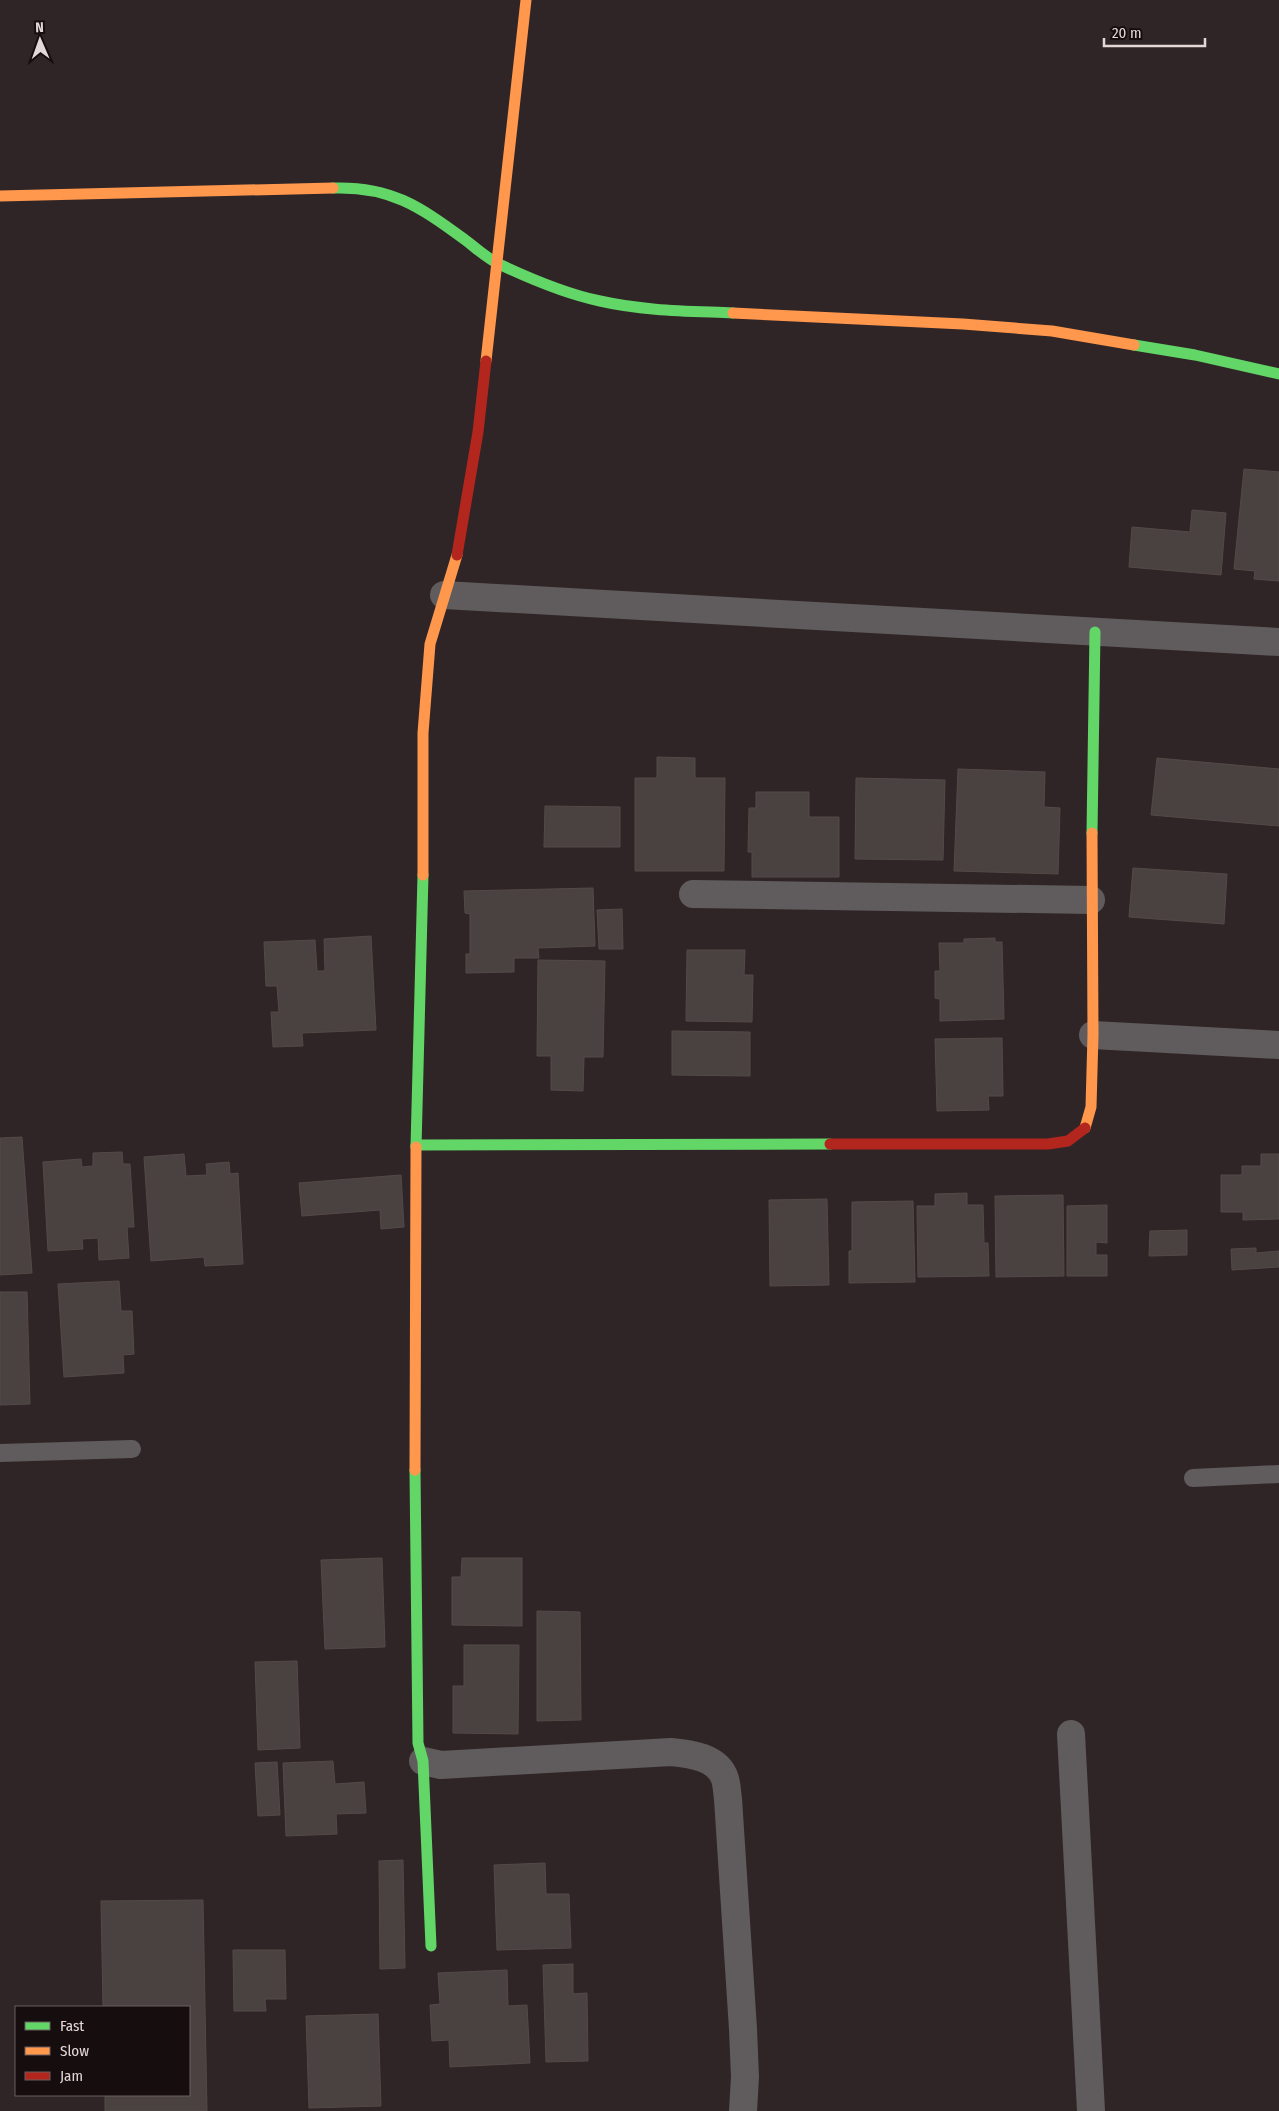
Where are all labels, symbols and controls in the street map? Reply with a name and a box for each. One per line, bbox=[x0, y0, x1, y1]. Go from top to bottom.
north arrow bbox=[15, 15, 65, 65]
scale bar bbox=[1104, 15, 1205, 47]
text: N bbox=[35, 19, 44, 36]
text: 20 m bbox=[1112, 24, 1142, 42]
legend bbox=[15, 2006, 190, 2096]
text: Fast bbox=[60, 2017, 84, 2035]
text: Slow bbox=[60, 2042, 89, 2060]
text: Jam bbox=[60, 2067, 83, 2085]

